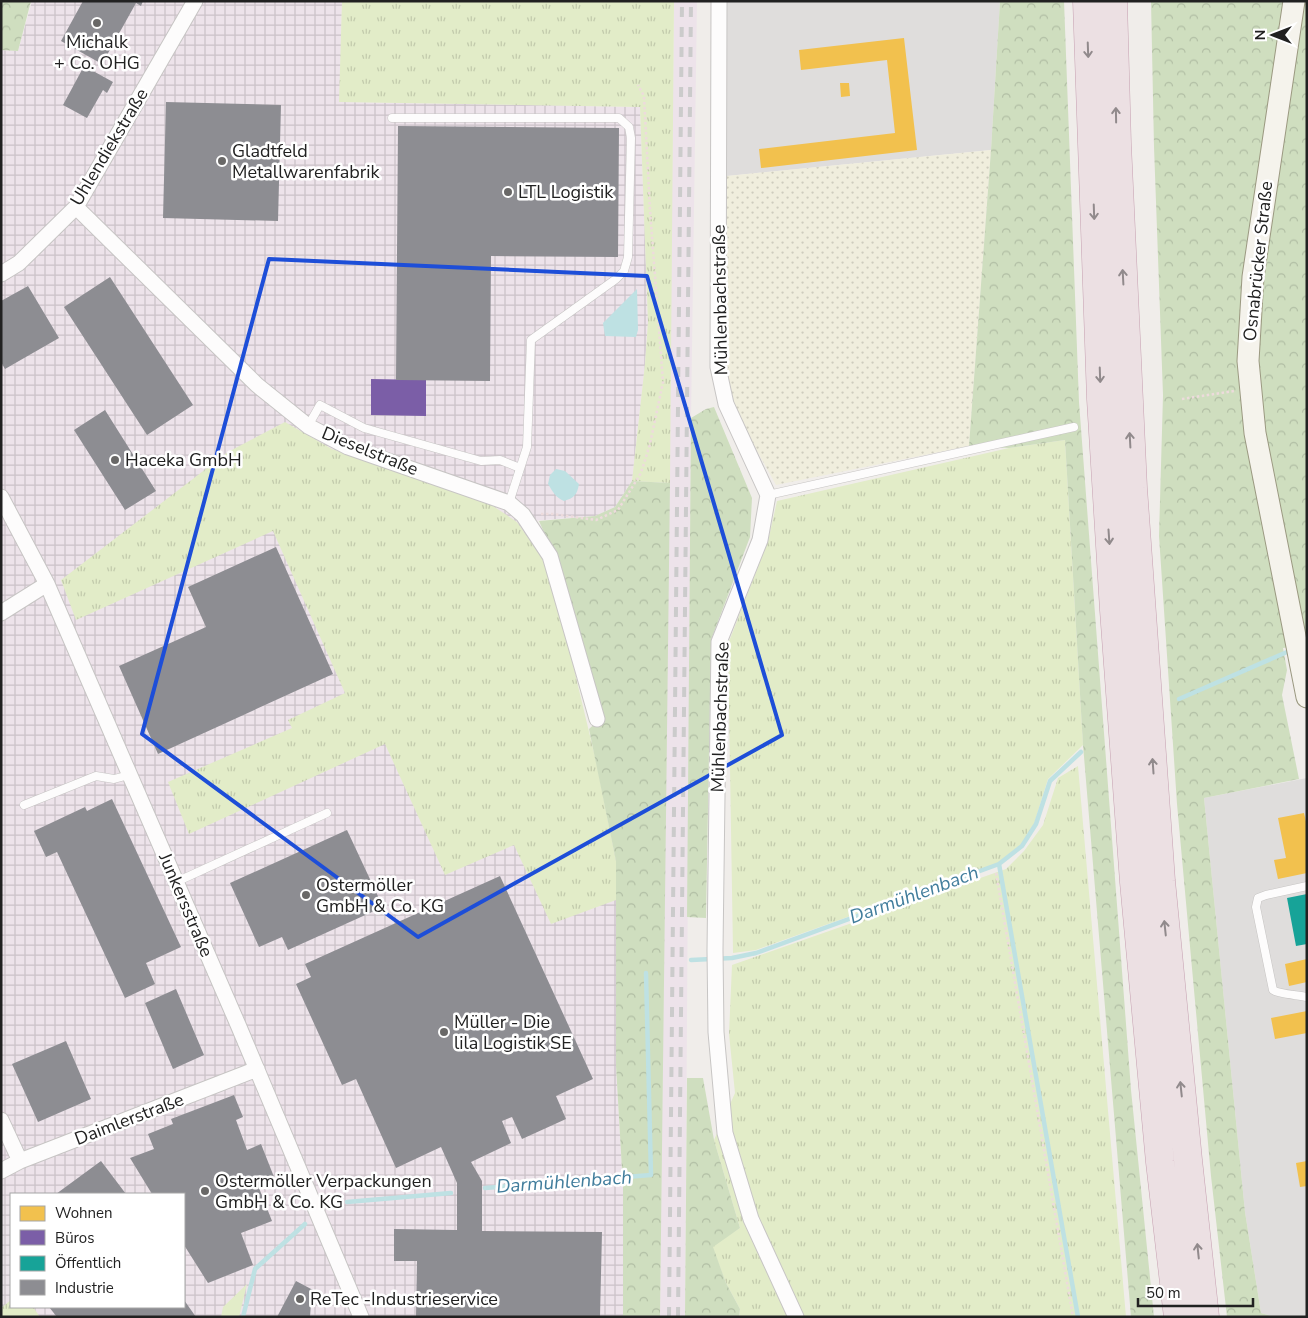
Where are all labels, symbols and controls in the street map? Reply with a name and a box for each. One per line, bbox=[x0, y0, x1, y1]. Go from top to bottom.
north arrow bbox=[1248, 10, 1298, 60]
marker: Michalk + Co. OHG bbox=[91, 17, 103, 29]
place label: Michalk + Co. OHG bbox=[54, 30, 140, 75]
text: N bbox=[1251, 30, 1270, 40]
one-way arrow bbox=[1084, 42, 1093, 58]
street label: Uhlendiekstraße bbox=[65, 84, 153, 210]
one-way arrow bbox=[1111, 107, 1121, 124]
place label: Gladtfeld Metallwarenfabrik bbox=[232, 139, 380, 184]
marker: Gladtfeld Metallwarenfabrik bbox=[216, 155, 228, 167]
place label: LTL Logistik bbox=[518, 180, 614, 204]
street label: Osnabrücker Straße bbox=[1238, 180, 1278, 342]
marker: LTL Logistik bbox=[502, 186, 514, 198]
one-way arrow bbox=[1089, 204, 1099, 220]
street label: Mühlenbachstraße bbox=[707, 224, 733, 376]
one-way arrow bbox=[1118, 269, 1127, 285]
one-way arrow bbox=[1095, 366, 1105, 383]
street label: Dieselstraße bbox=[318, 421, 422, 481]
one-way arrow bbox=[1126, 432, 1135, 448]
place label: Haceka GmbH bbox=[125, 448, 242, 472]
marker: Haceka GmbH bbox=[109, 454, 121, 466]
one-way arrow bbox=[1105, 529, 1114, 545]
street label: Mühlenbachstraße bbox=[705, 641, 735, 793]
one-way arrow bbox=[1148, 758, 1157, 774]
street label: Junkersstraße bbox=[153, 848, 219, 961]
water label: Darmühlenbach bbox=[846, 860, 982, 930]
place label: Ostermöller GmbH & Co. KG bbox=[316, 873, 444, 918]
marker: Ostermöller GmbH & Co. KG bbox=[300, 889, 312, 901]
one-way arrow bbox=[1160, 920, 1170, 936]
place label: Müller - Die lila Logistik SE bbox=[454, 1010, 572, 1055]
marker: Müller - Die lila Logistik SE bbox=[438, 1026, 450, 1038]
one-way arrow bbox=[1176, 1082, 1186, 1098]
street label: Daimlerstraße bbox=[71, 1087, 187, 1151]
water label: Darmühlenbach bbox=[495, 1164, 633, 1200]
place label: Ostermöller Verpackungen GmbH & Co. KG bbox=[215, 1169, 432, 1214]
marker: Ostermöller Verpackungen GmbH & Co. KG bbox=[199, 1185, 211, 1197]
legend bbox=[10, 1193, 185, 1308]
text: Wohnen bbox=[55, 1203, 113, 1223]
text: Büros bbox=[55, 1228, 94, 1248]
one-way arrow bbox=[1193, 1243, 1203, 1259]
text: Öffentlich bbox=[55, 1253, 121, 1273]
scale bar bbox=[1138, 1276, 1253, 1308]
text: Industrie bbox=[55, 1278, 114, 1298]
text: 50 m bbox=[1146, 1283, 1181, 1303]
place label: ReTec -Industrieservice bbox=[310, 1287, 498, 1311]
marker: ReTec -Industrieservice bbox=[294, 1293, 306, 1305]

